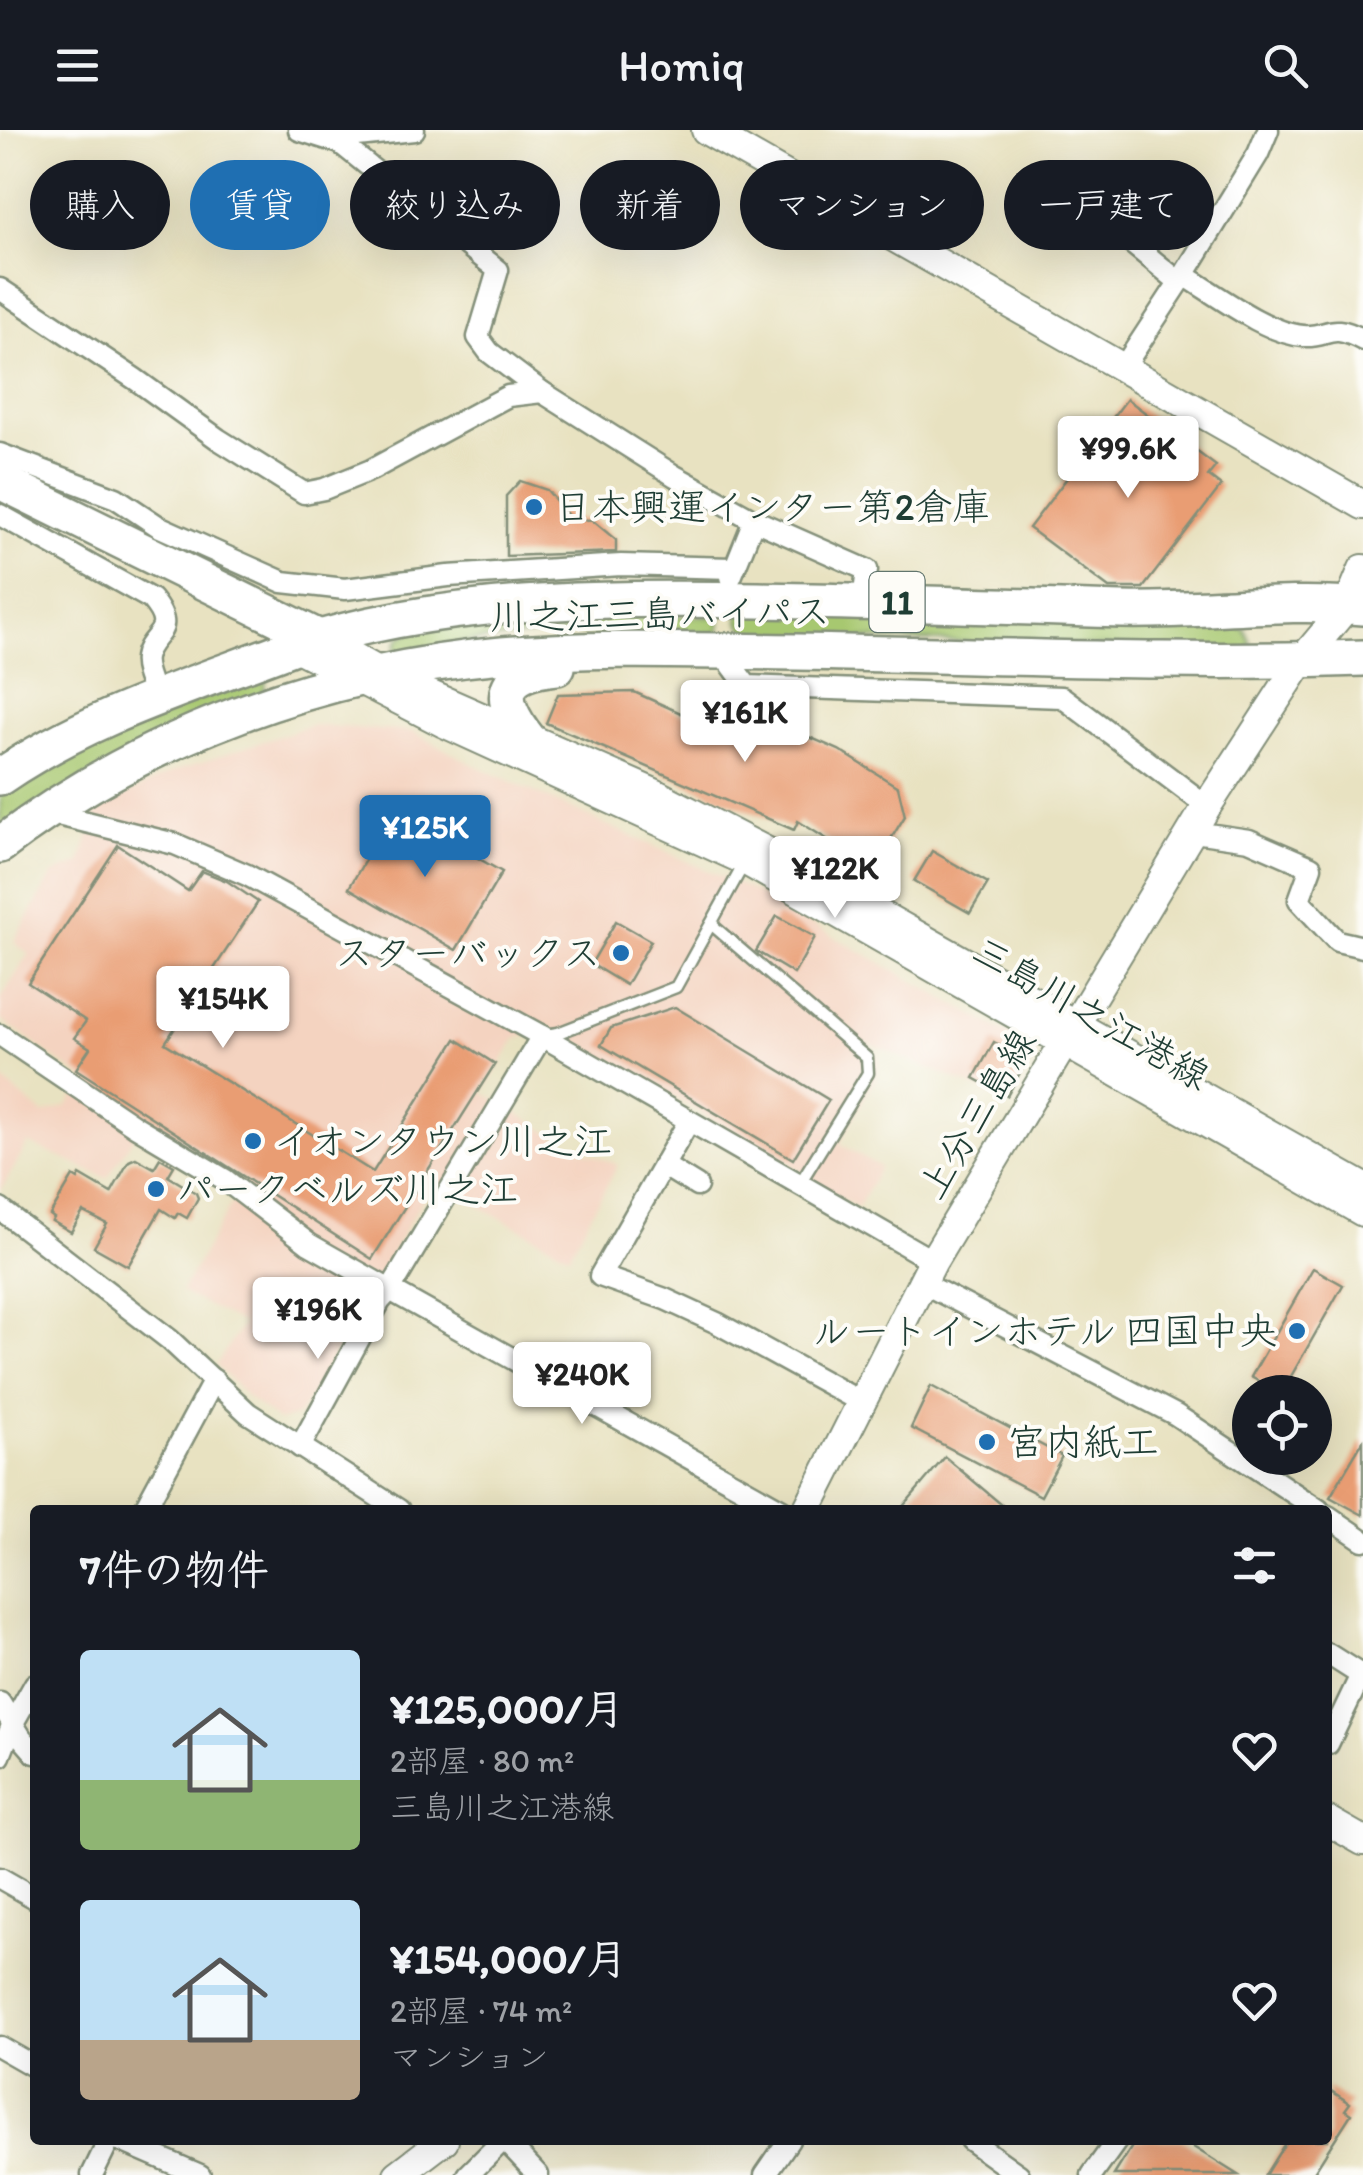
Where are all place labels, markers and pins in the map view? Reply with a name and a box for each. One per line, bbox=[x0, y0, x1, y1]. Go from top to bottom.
pin: ¥99.6K bbox=[1047, 416, 1209, 501]
place label: 日本興運インター第2倉庫 bbox=[554, 484, 990, 530]
marker: 日本興運インター第2倉庫 bbox=[523, 496, 545, 518]
pin: ¥161K bbox=[675, 680, 815, 765]
pin: ¥125K bbox=[355, 795, 495, 880]
pin: ¥122K bbox=[765, 836, 905, 921]
place label: スターバックス bbox=[335, 930, 601, 976]
marker: スターバックス bbox=[610, 942, 632, 964]
pin: ¥154K bbox=[153, 966, 293, 1051]
place label: イオンタウン川之江 bbox=[273, 1118, 612, 1164]
marker: イオンタウン川之江 bbox=[242, 1130, 264, 1152]
place label: パークベルズ川之江 bbox=[176, 1166, 518, 1212]
marker: パークベルズ川之江 bbox=[145, 1178, 167, 1200]
pin: ¥196K bbox=[248, 1277, 388, 1362]
place label: ルートインホテル 四国中央 bbox=[812, 1308, 1277, 1354]
marker: ルートインホテル 四国中央 bbox=[1286, 1320, 1308, 1342]
pin: ¥240K bbox=[512, 1342, 652, 1427]
place label: 宮内紙工 bbox=[1007, 1419, 1159, 1465]
marker: 宮内紙工 bbox=[976, 1431, 998, 1453]

